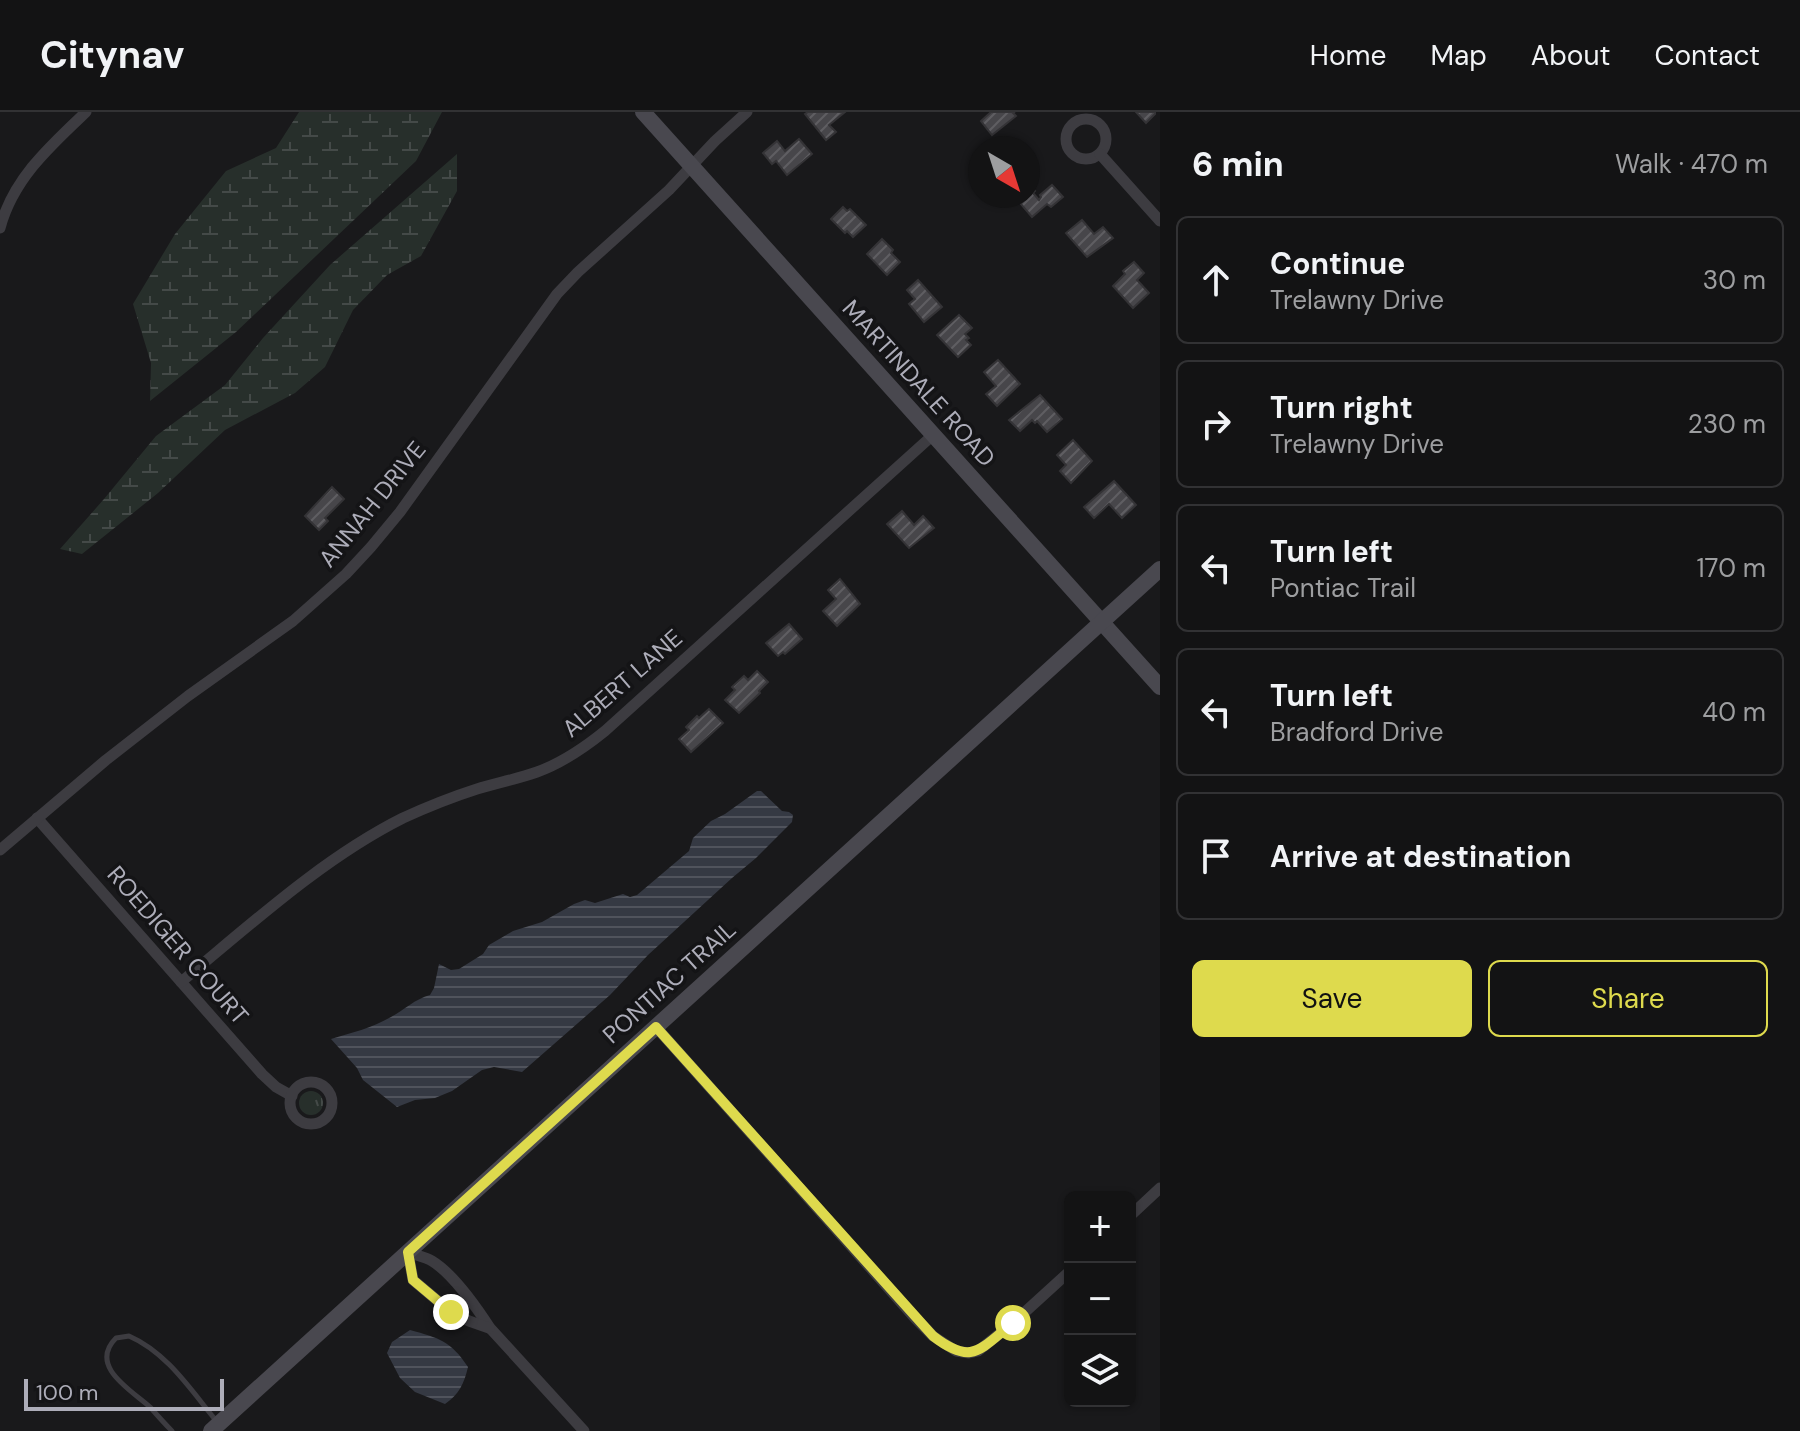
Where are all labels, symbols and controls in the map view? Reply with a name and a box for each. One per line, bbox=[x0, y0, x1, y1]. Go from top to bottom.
text: Citynav bbox=[40, 30, 184, 80]
text: Home bbox=[1310, 37, 1386, 74]
text: Map bbox=[1430, 37, 1487, 74]
text: About bbox=[1531, 37, 1610, 74]
text: Contact bbox=[1654, 37, 1760, 74]
north arrow bbox=[968, 136, 1040, 208]
text: 6 min bbox=[1192, 142, 1284, 187]
text: Walk · 470 m bbox=[1615, 147, 1768, 181]
text: Continue bbox=[1270, 244, 1405, 283]
icon: ahead bbox=[1194, 258, 1238, 302]
text: 30 m bbox=[1703, 263, 1766, 297]
text: Trelawny Drive bbox=[1270, 283, 1444, 317]
street label: MARTINDALE ROAD bbox=[836, 293, 1002, 473]
text: Turn right bbox=[1270, 388, 1413, 427]
icon: right bbox=[1194, 402, 1238, 446]
text: 230 m bbox=[1688, 407, 1766, 441]
text: Trelawny Drive bbox=[1270, 427, 1444, 461]
street label: ANNAH DRIVE bbox=[312, 434, 432, 574]
text: Turn left bbox=[1270, 532, 1393, 571]
icon: left bbox=[1194, 546, 1238, 590]
text: 170 m bbox=[1697, 551, 1766, 585]
text: Pontiac Trail bbox=[1270, 571, 1416, 605]
street label: ALBERT LANE bbox=[555, 622, 689, 744]
text: Turn left bbox=[1270, 676, 1393, 715]
icon: left bbox=[1194, 690, 1238, 734]
text: 40 m bbox=[1702, 695, 1766, 729]
text: Bradford Drive bbox=[1270, 715, 1443, 749]
icon: arrive bbox=[1194, 834, 1238, 878]
text: Arrive at destination bbox=[1270, 837, 1571, 876]
street label: ROEDIGER COURT bbox=[101, 859, 255, 1031]
street label: PONTIAC TRAIL bbox=[596, 914, 742, 1050]
button: Save bbox=[1192, 960, 1472, 1037]
button: Share bbox=[1488, 960, 1768, 1037]
map controls bbox=[1064, 1191, 1136, 1407]
button: + bbox=[1064, 1191, 1136, 1263]
button: − bbox=[1064, 1263, 1136, 1335]
route end bbox=[433, 1294, 469, 1330]
route start bbox=[995, 1305, 1031, 1341]
button: layers bbox=[1064, 1335, 1136, 1407]
scale bar bbox=[24, 1375, 224, 1411]
text: 100 m bbox=[36, 1378, 98, 1407]

